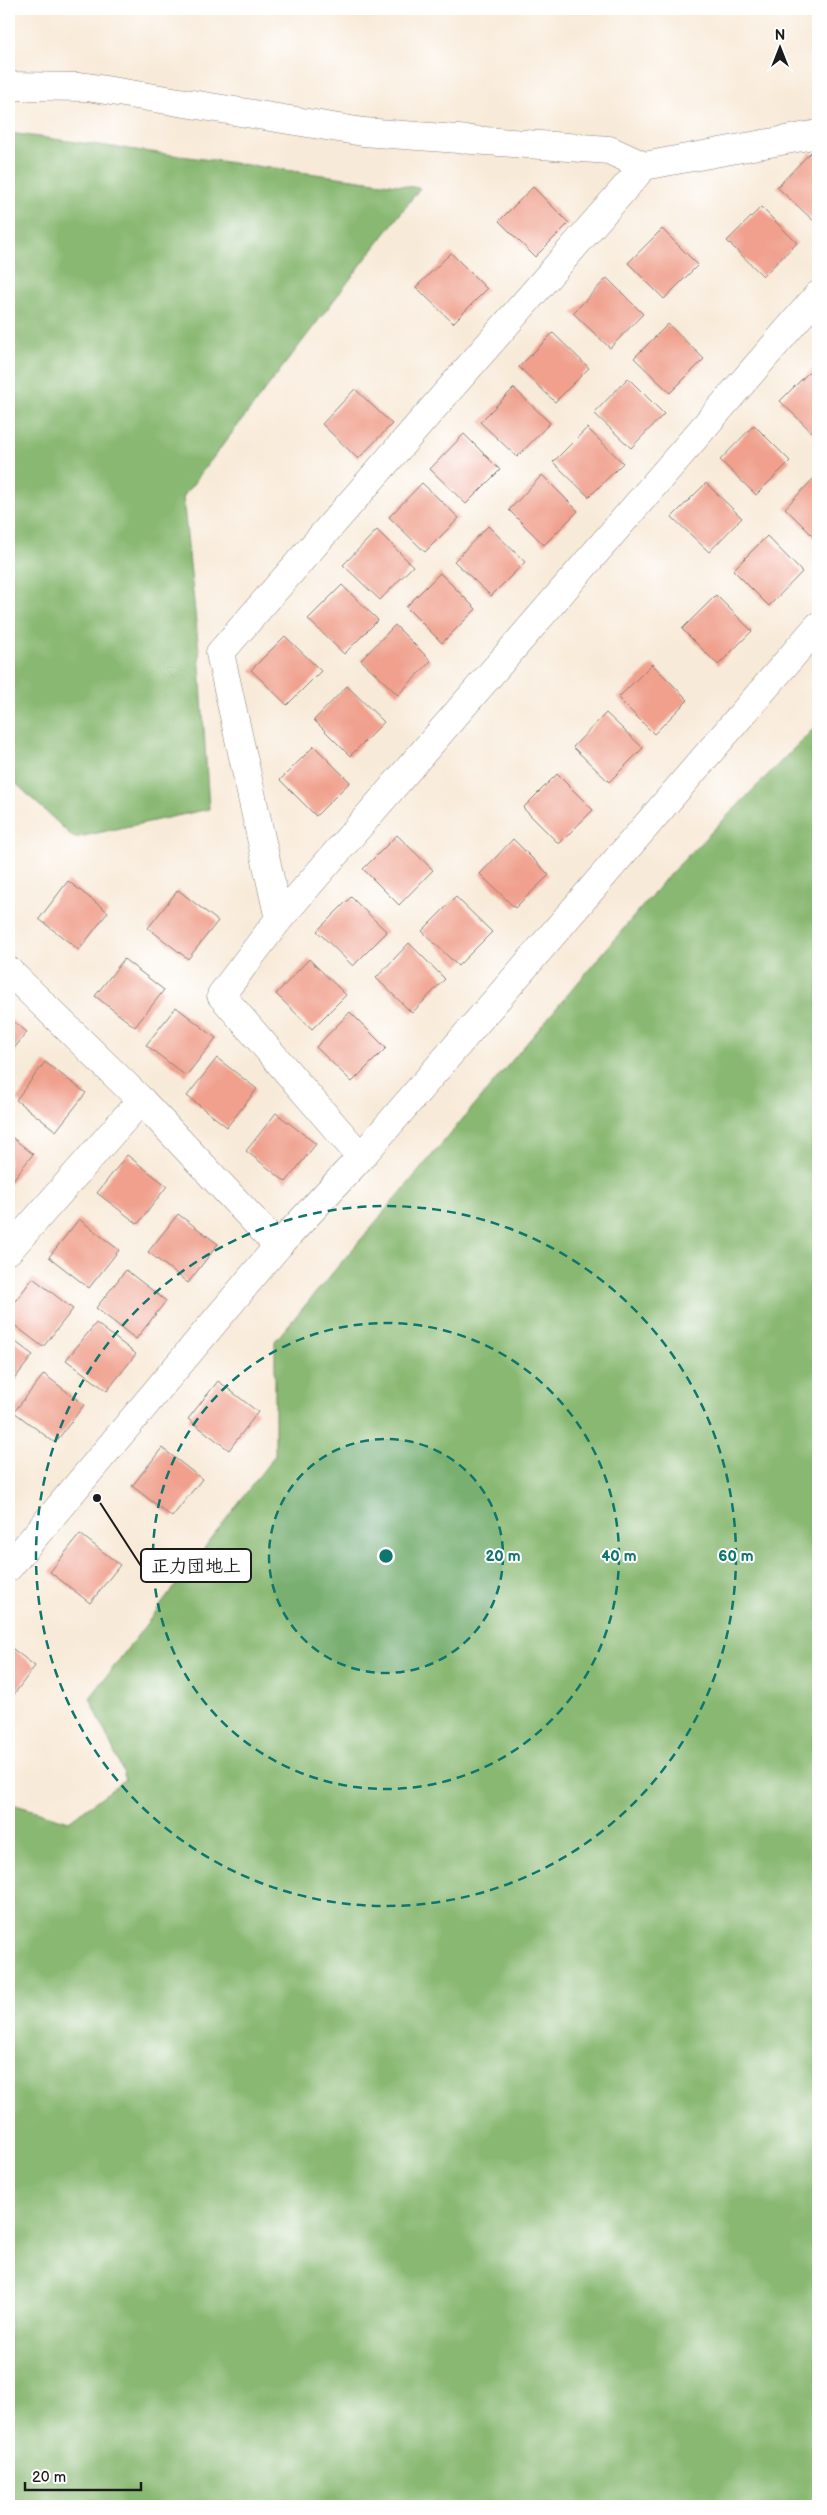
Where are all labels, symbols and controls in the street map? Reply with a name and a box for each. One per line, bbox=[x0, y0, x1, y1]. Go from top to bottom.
north arrow bbox=[754, 22, 804, 72]
text: N bbox=[775, 27, 785, 44]
centre of rings bbox=[377, 1547, 395, 1565]
text: 20 m bbox=[486, 1547, 521, 1566]
text: 40 m bbox=[601, 1547, 637, 1566]
text: 60 m bbox=[718, 1547, 754, 1566]
callout: 正力団地上 bbox=[141, 1549, 251, 1582]
text: 正力団地上 bbox=[151, 1556, 241, 1577]
scale bar bbox=[25, 2460, 141, 2492]
text: 20 m bbox=[32, 2468, 66, 2487]

